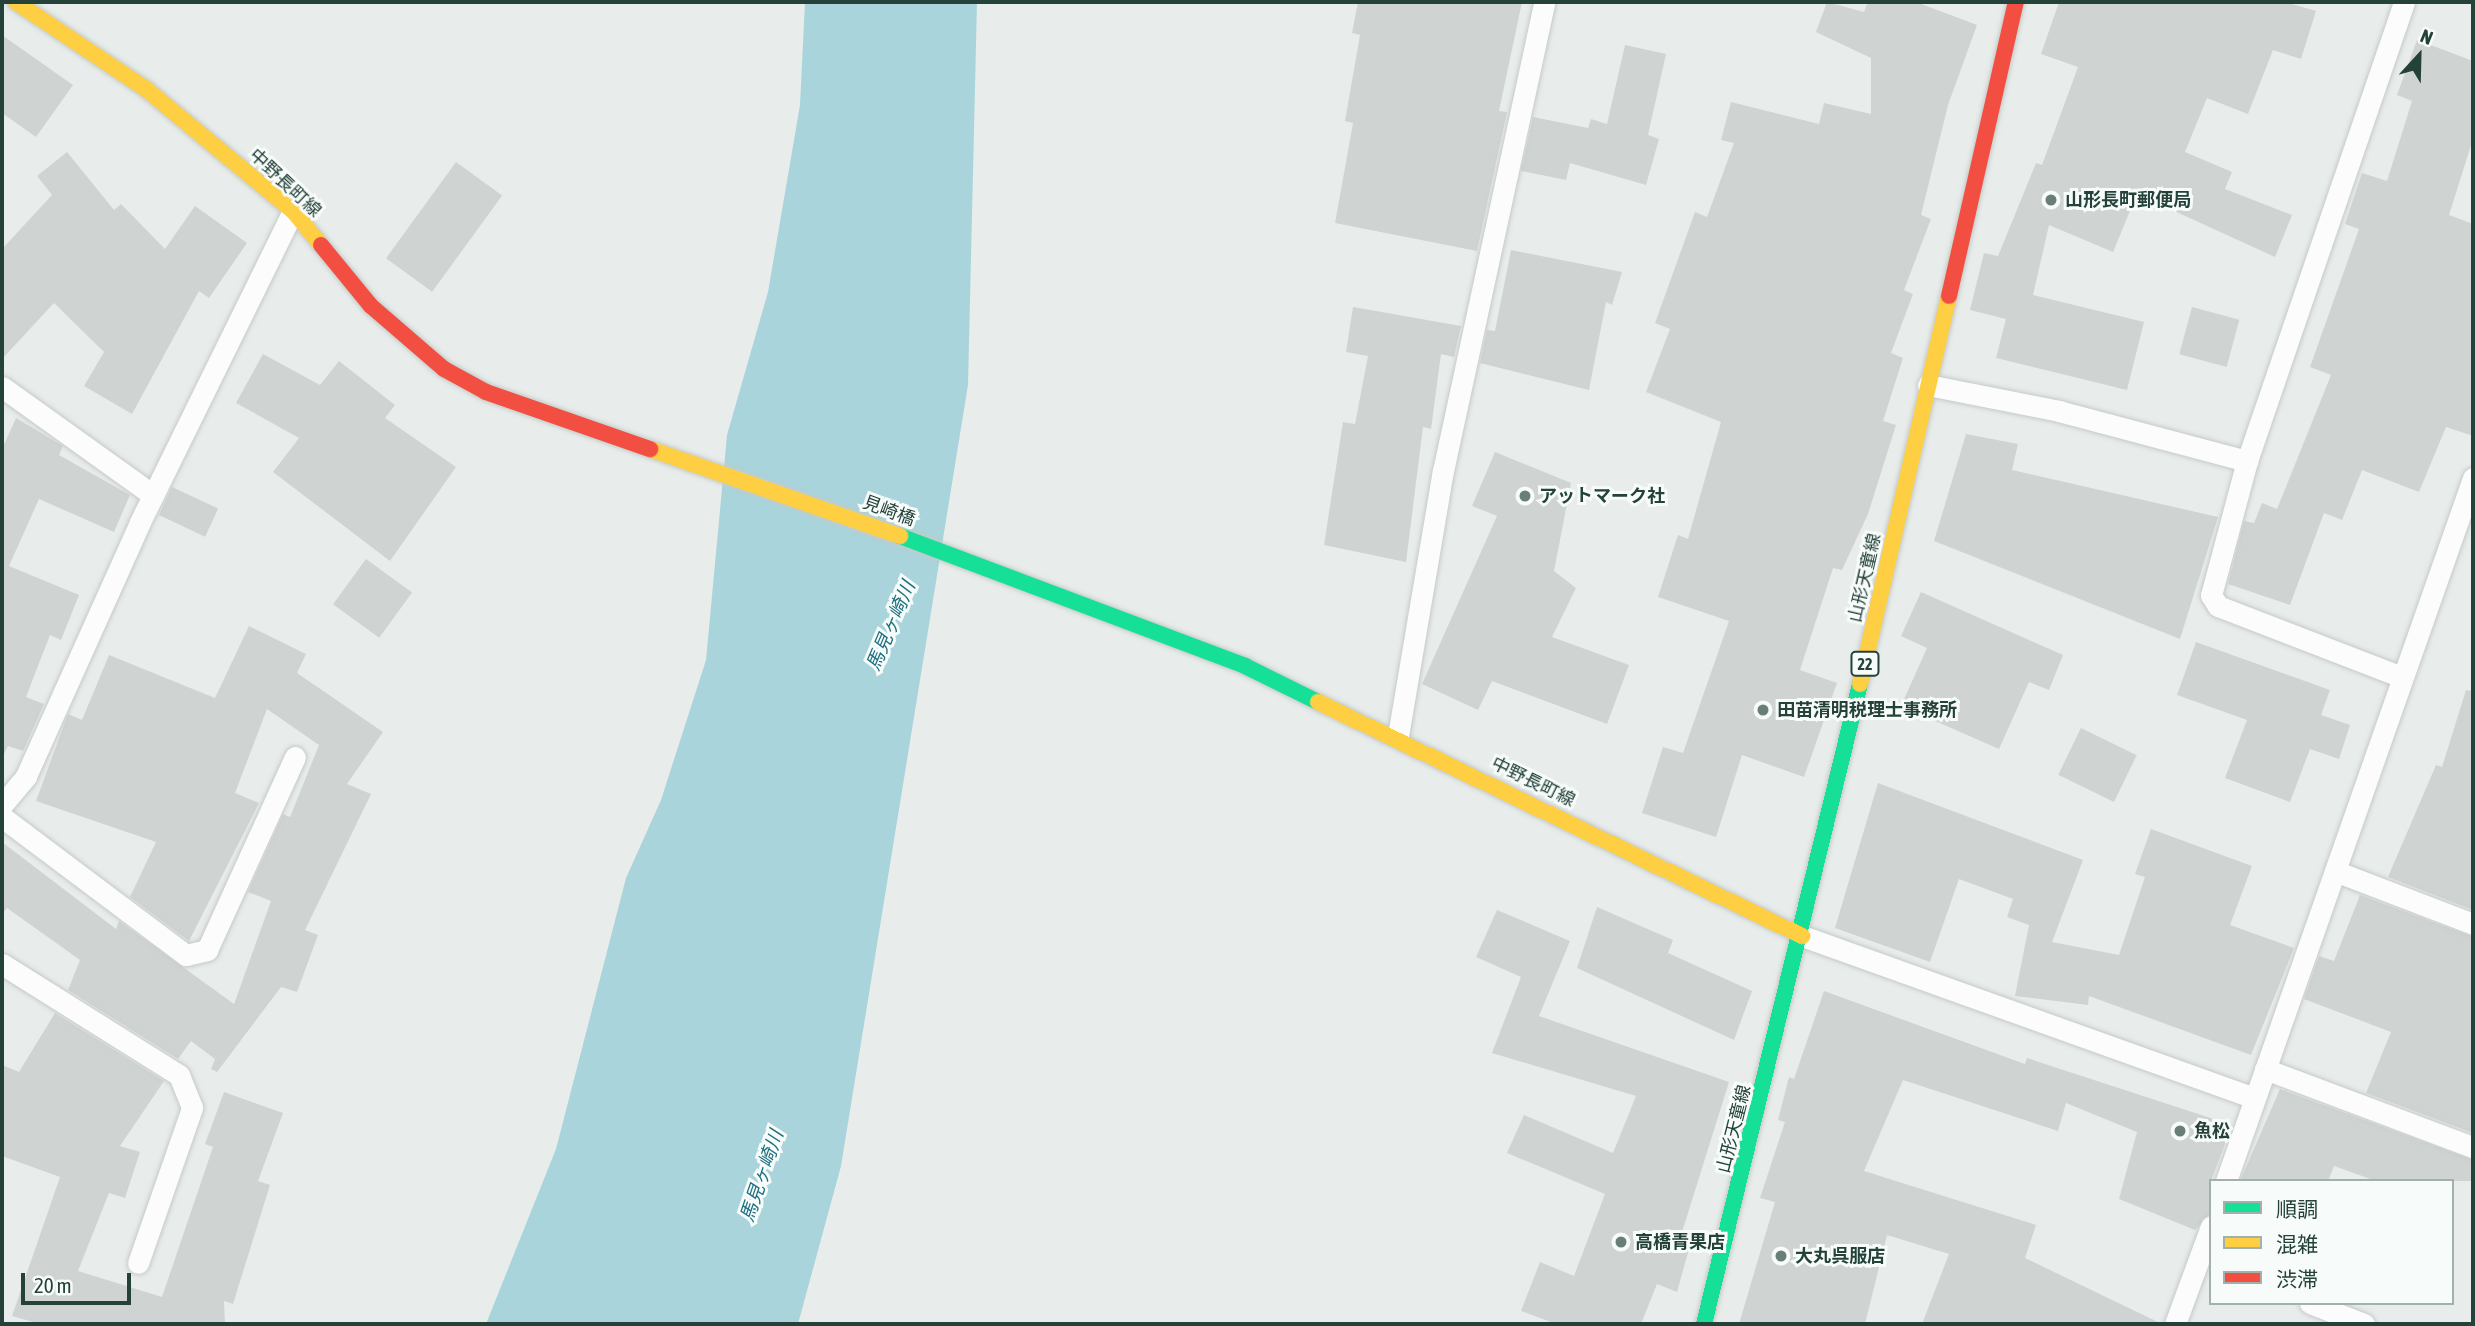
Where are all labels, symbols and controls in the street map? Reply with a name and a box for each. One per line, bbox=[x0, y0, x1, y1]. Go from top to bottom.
north arrow bbox=[2384, 21, 2454, 91]
text: N bbox=[2418, 24, 2436, 49]
street label: 中野長町線 bbox=[245, 144, 325, 222]
place label: 山形長町郵便局 bbox=[2065, 189, 2191, 211]
marker: 山形長町郵便局 bbox=[2043, 192, 2059, 208]
place label: アットマーク社 bbox=[1539, 485, 1665, 507]
marker: アットマーク社 bbox=[1517, 488, 1533, 504]
street label: 見崎橋 bbox=[860, 492, 918, 530]
street label: 山形天童線 bbox=[1844, 532, 1886, 624]
water label: 馬見ヶ崎川 bbox=[862, 578, 920, 674]
road number: 22 bbox=[1849, 652, 1881, 677]
place label: 田苗清明税理士事務所 bbox=[1777, 699, 1957, 721]
marker: 田苗清明税理士事務所 bbox=[1755, 702, 1771, 718]
street label: 中野長町線 bbox=[1488, 753, 1578, 811]
street label: 山形天童線 bbox=[1713, 1083, 1755, 1175]
place label: 魚松 bbox=[2194, 1120, 2230, 1142]
marker: 魚松 bbox=[2172, 1123, 2188, 1139]
water label: 馬見ヶ崎川 bbox=[736, 1127, 788, 1225]
legend bbox=[2209, 1179, 2454, 1305]
text: 順調 bbox=[2276, 1197, 2318, 1221]
place label: 高橋青果店 bbox=[1635, 1231, 1725, 1253]
text: 混雑 bbox=[2276, 1232, 2318, 1256]
marker: 高橋青果店 bbox=[1613, 1234, 1629, 1250]
place label: 大丸呉服店 bbox=[1795, 1245, 1885, 1267]
marker: 大丸呉服店 bbox=[1773, 1248, 1789, 1264]
scale bar bbox=[24, 1260, 135, 1304]
text: 渋滞 bbox=[2276, 1267, 2318, 1291]
text: 20 m bbox=[34, 1273, 72, 1297]

